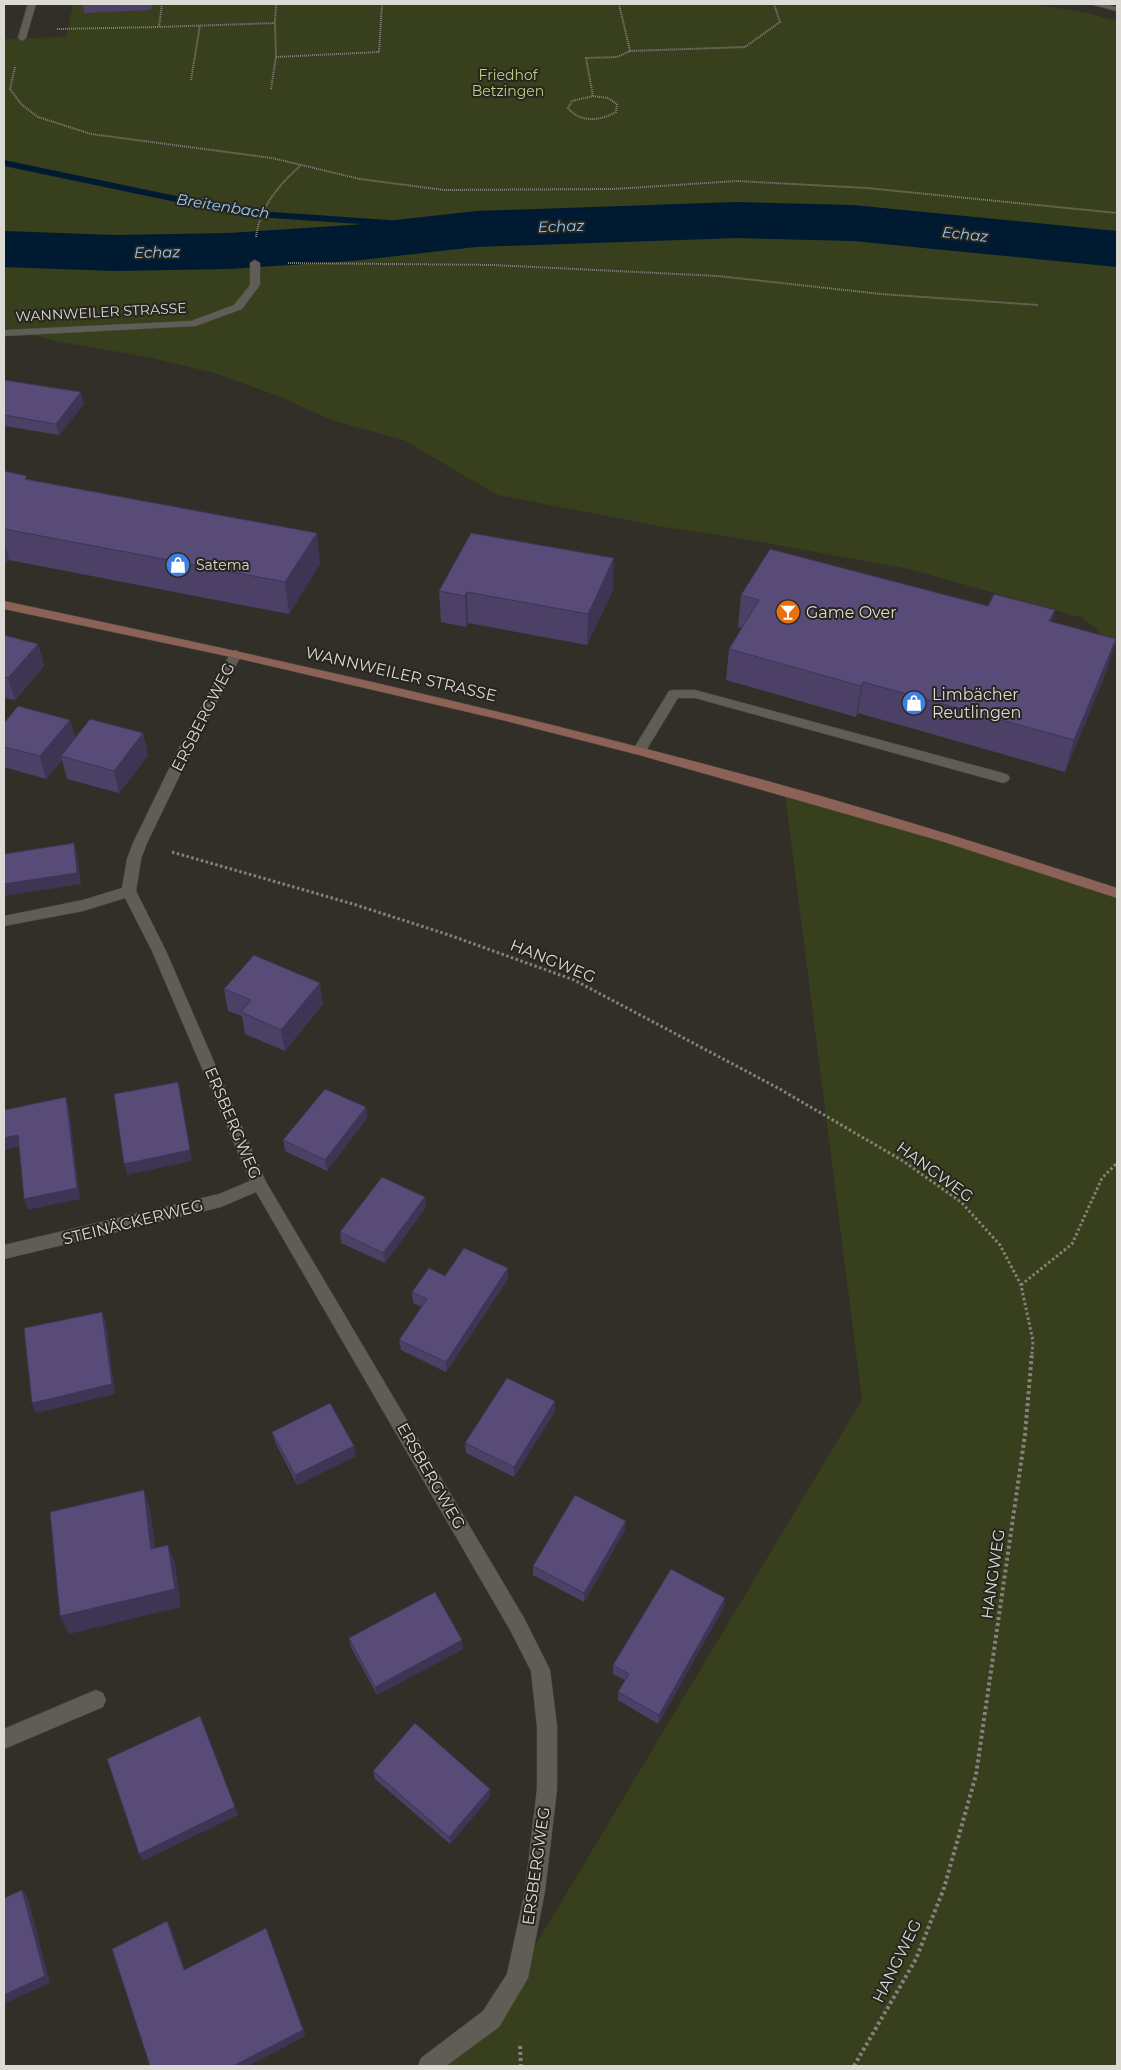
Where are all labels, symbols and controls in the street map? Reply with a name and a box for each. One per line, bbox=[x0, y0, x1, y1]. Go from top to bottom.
park label: Friedhof Betzingen bbox=[472, 66, 544, 100]
water label: Breitenbach bbox=[175, 189, 271, 223]
water label: Echaz bbox=[538, 216, 585, 236]
water label: Echaz bbox=[941, 222, 989, 246]
water label: Echaz bbox=[134, 242, 181, 262]
street label: WANNWEILER STRASSE bbox=[15, 299, 187, 325]
shop icon: Satema bbox=[165, 552, 191, 578]
place label: Satema bbox=[196, 556, 250, 574]
bar icon: Game Over bbox=[775, 599, 801, 625]
place label: Game Over bbox=[806, 603, 897, 622]
street label: WANNWEILER STRASSE bbox=[304, 643, 498, 705]
street label: ERSBERGWEG bbox=[167, 659, 239, 775]
place label: Limbächer Reutlingen bbox=[932, 685, 1021, 722]
shop icon: Limbächer Reutlingen bbox=[901, 690, 927, 716]
street label: HANGWEG bbox=[508, 935, 598, 987]
street label: ERSBERGWEG bbox=[201, 1064, 265, 1182]
street label: HANGWEG bbox=[893, 1138, 977, 1206]
street label: STEINÄCKERWEG bbox=[60, 1194, 205, 1249]
street label: ERSBERGWEG bbox=[393, 1420, 469, 1532]
street label: HANGWEG bbox=[977, 1528, 1009, 1620]
street label: ERSBERGWEG bbox=[518, 1806, 554, 1926]
street label: HANGWEG bbox=[869, 1916, 925, 2006]

